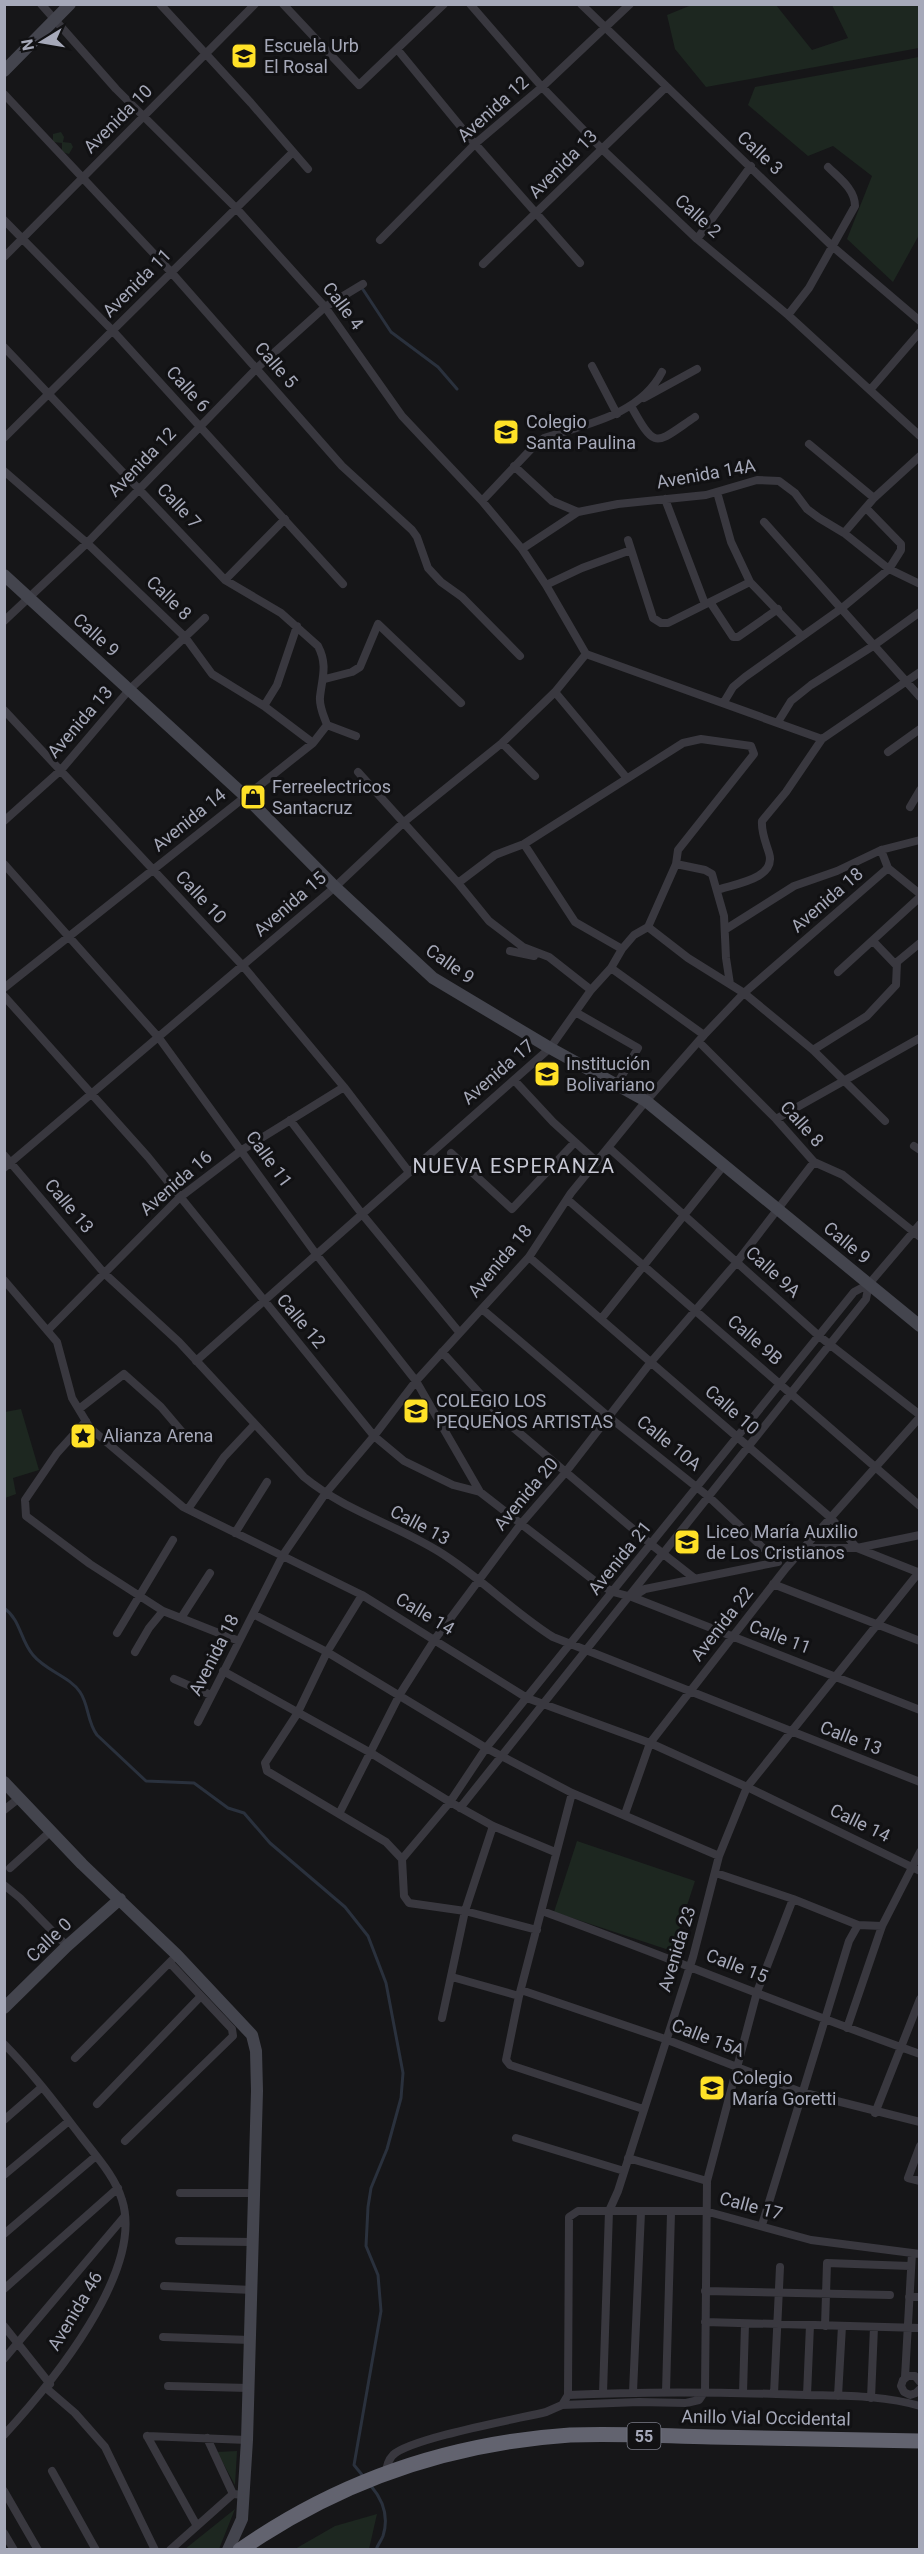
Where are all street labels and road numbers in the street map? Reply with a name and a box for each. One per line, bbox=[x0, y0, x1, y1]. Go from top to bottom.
street label: Avenida 12 bbox=[453, 71, 533, 146]
street label: Avenida 10 bbox=[79, 80, 156, 157]
street label: Avenida 13 bbox=[524, 125, 601, 202]
street label: Calle 3 bbox=[733, 126, 787, 179]
street label: Calle 2 bbox=[671, 190, 726, 242]
street label: Avenida 11 bbox=[98, 244, 175, 321]
street label: Calle 4 bbox=[319, 278, 368, 334]
street label: Calle 5 bbox=[251, 337, 302, 392]
street label: Calle 6 bbox=[162, 361, 214, 416]
street label: Avenida 12 bbox=[103, 423, 180, 501]
street label: Avenida 14A bbox=[655, 454, 757, 493]
street label: Calle 7 bbox=[153, 479, 206, 533]
street label: Calle 8 bbox=[142, 571, 196, 624]
street label: Calle 9 bbox=[69, 609, 124, 661]
street label: Avenida 13 bbox=[43, 681, 117, 762]
street label: Avenida 14 bbox=[148, 784, 230, 856]
street label: Avenida 18 bbox=[786, 863, 867, 937]
street label: Calle 10 bbox=[172, 866, 231, 927]
street label: Avenida 15 bbox=[249, 867, 330, 941]
street label: Calle 9 bbox=[422, 939, 479, 988]
street label: Avenida 17 bbox=[457, 1035, 538, 1109]
street label: Calle 8 bbox=[776, 1096, 828, 1151]
street label: Calle 11 bbox=[242, 1126, 297, 1191]
street label: Avenida 16 bbox=[135, 1146, 216, 1220]
street label: Calle 13 bbox=[41, 1174, 98, 1237]
street label: Calle 9 bbox=[820, 1217, 875, 1268]
street label: Avenida 18 bbox=[463, 1220, 536, 1301]
street label: Calle 9A bbox=[742, 1242, 805, 1302]
street label: Calle 12 bbox=[273, 1289, 330, 1352]
street label: Calle 9B bbox=[724, 1310, 787, 1369]
street label: Calle 10 bbox=[701, 1381, 764, 1439]
street label: Calle 10A bbox=[633, 1410, 706, 1475]
street label: Avenida 20 bbox=[489, 1453, 562, 1534]
street label: Calle 13 bbox=[387, 1500, 454, 1549]
street label: Avenida 21 bbox=[584, 1517, 656, 1599]
street label: Avenida 22 bbox=[686, 1582, 757, 1665]
street label: Calle 14 bbox=[392, 1588, 458, 1639]
street label: Avenida 18 bbox=[184, 1611, 243, 1699]
street label: Calle 11 bbox=[746, 1615, 814, 1658]
street label: Calle 13 bbox=[817, 1716, 885, 1759]
street label: Calle 14 bbox=[827, 1799, 894, 1846]
street label: Avenida 23 bbox=[654, 1904, 699, 1994]
street label: Calle 0 bbox=[22, 1913, 76, 1966]
street label: Calle 15 bbox=[703, 1944, 771, 1987]
street label: Calle 15A bbox=[669, 2014, 748, 2061]
street label: Calle 17 bbox=[717, 2187, 785, 2224]
street label: Avenida 46 bbox=[43, 2267, 106, 2354]
street label: Anillo Vial Occidental bbox=[681, 2406, 851, 2429]
road number: 55 bbox=[628, 2423, 660, 2449]

